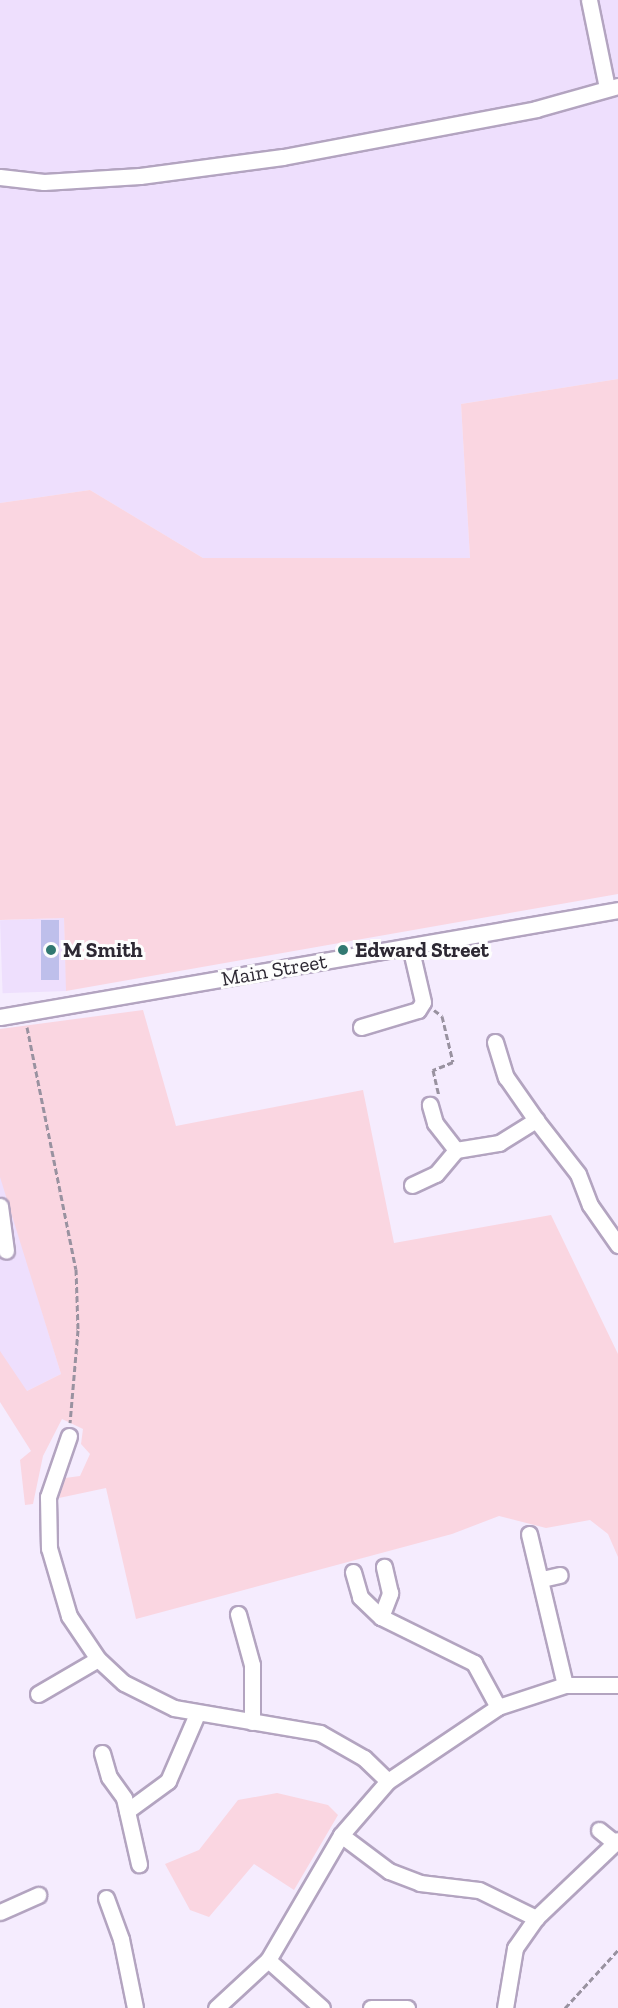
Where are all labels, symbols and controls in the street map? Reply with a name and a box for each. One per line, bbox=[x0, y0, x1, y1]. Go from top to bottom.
place label: M Smith bbox=[63, 937, 143, 963]
place label: Edward Street bbox=[355, 937, 489, 963]
marker: M Smith bbox=[44, 943, 58, 957]
marker: Edward Street bbox=[336, 943, 350, 957]
street label: Main Street bbox=[219, 948, 329, 992]

